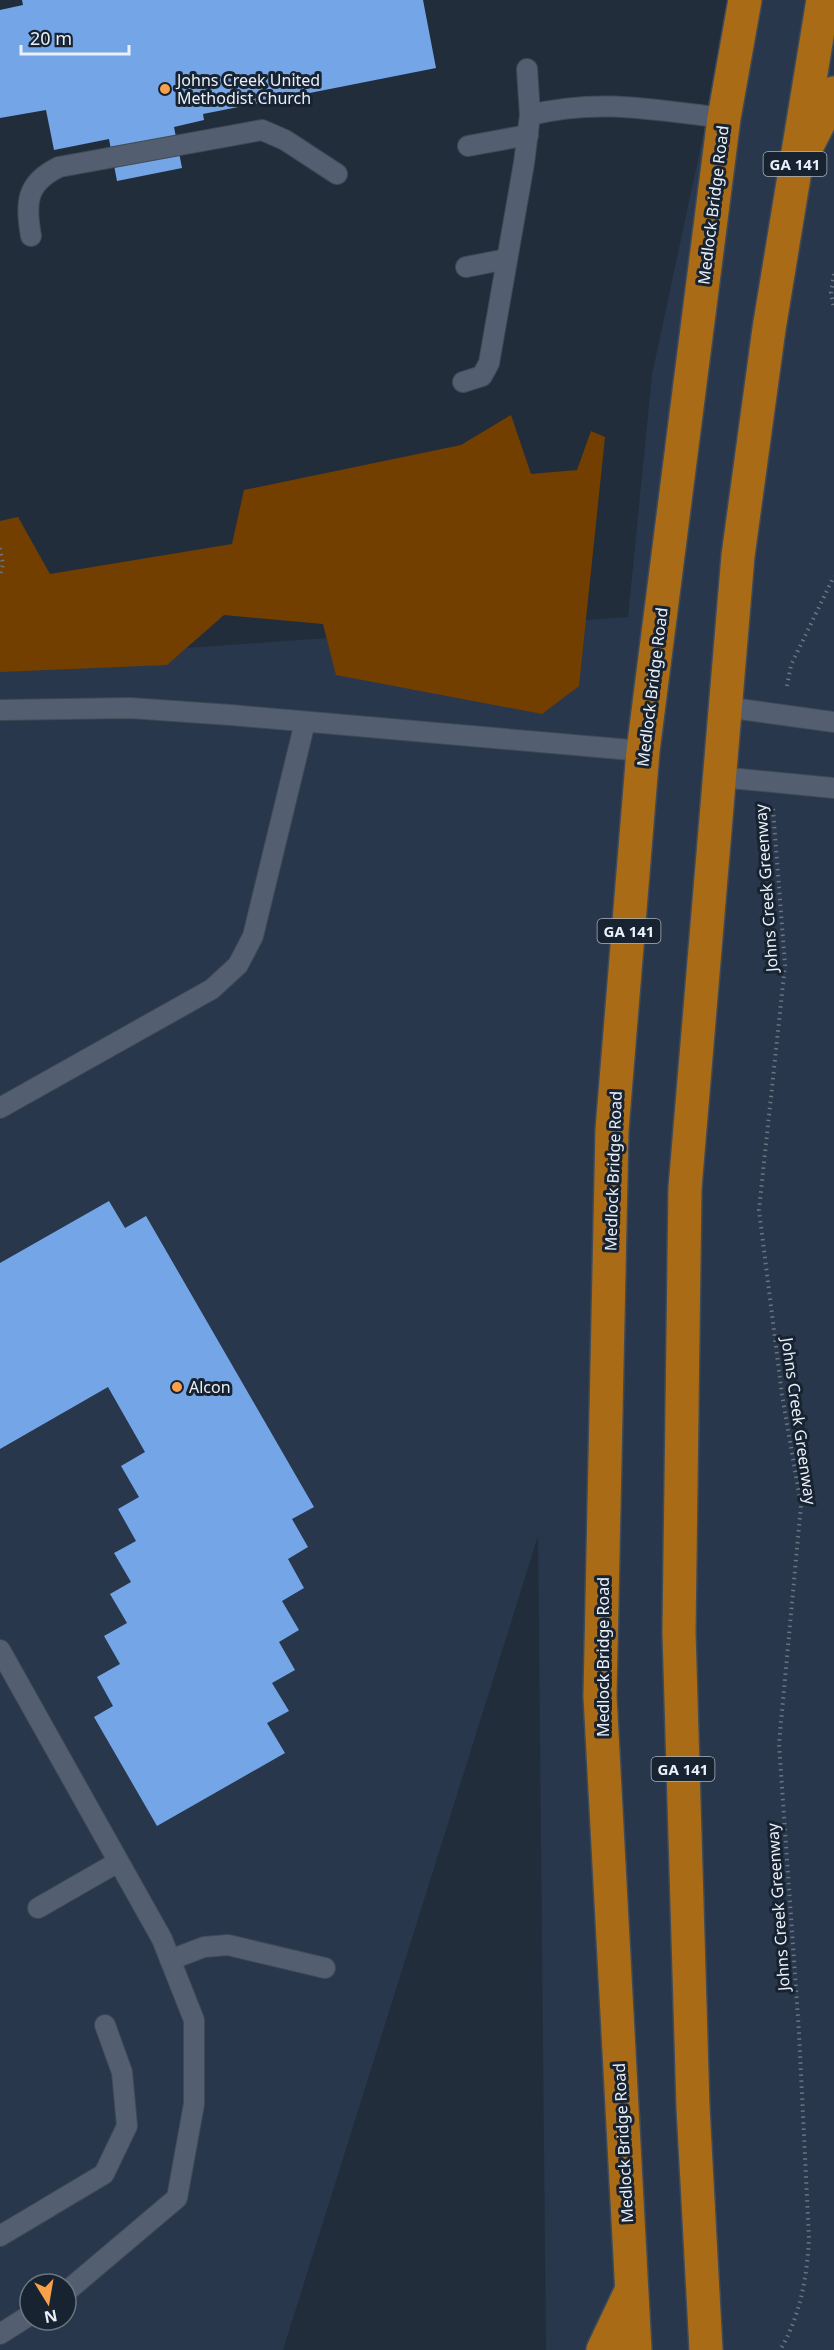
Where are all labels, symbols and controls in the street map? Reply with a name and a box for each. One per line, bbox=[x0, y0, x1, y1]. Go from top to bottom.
scale bar bbox=[21, 18, 129, 56]
text: 20 m bbox=[30, 26, 72, 50]
place label: Johns Creek United Methodist Church bbox=[175, 69, 320, 109]
marker: Johns Creek United Methodist Church bbox=[158, 82, 172, 96]
street label: Medlock Bridge Road bbox=[692, 124, 734, 286]
road number: GA 141 bbox=[764, 152, 826, 176]
street label: Medlock Bridge Road bbox=[631, 606, 673, 768]
street label: Johns Creek Greenway bbox=[749, 802, 783, 975]
road number: GA 141 bbox=[598, 919, 660, 943]
street label: Medlock Bridge Road bbox=[599, 1091, 627, 1251]
street label: Johns Creek Greenway bbox=[776, 1334, 822, 1507]
place label: Alcon bbox=[189, 1376, 231, 1398]
marker: Alcon bbox=[170, 1380, 184, 1394]
street label: Medlock Bridge Road bbox=[592, 1577, 614, 1737]
road number: GA 141 bbox=[652, 1757, 714, 1781]
street label: Johns Creek Greenway bbox=[761, 1821, 795, 1994]
street label: Medlock Bridge Road bbox=[608, 2063, 638, 2223]
north arrow bbox=[18, 2272, 78, 2332]
text: N bbox=[42, 2305, 59, 2329]

